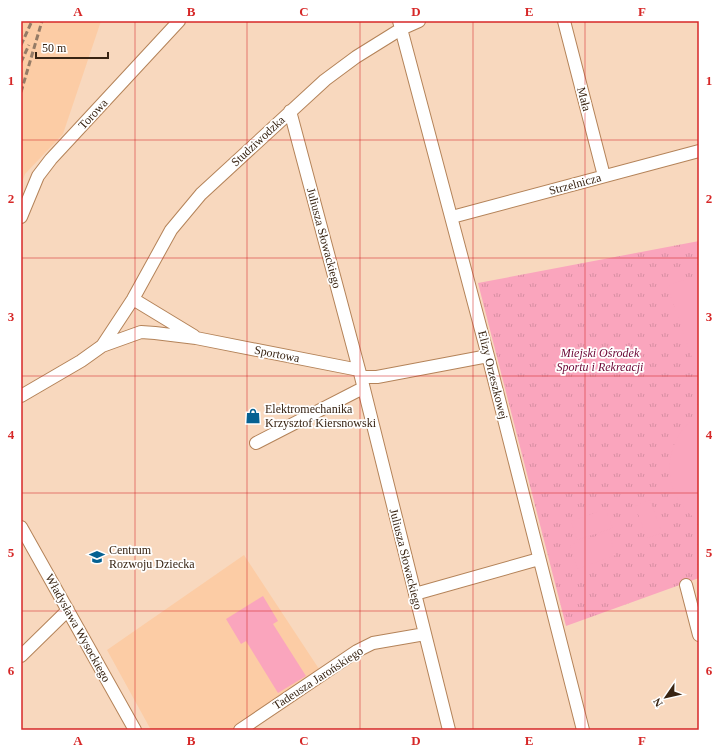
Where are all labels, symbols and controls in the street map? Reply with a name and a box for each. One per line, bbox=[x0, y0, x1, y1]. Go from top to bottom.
text: A bbox=[73, 4, 83, 19]
text: B bbox=[187, 4, 196, 19]
text: C bbox=[299, 4, 309, 19]
text: D bbox=[411, 4, 421, 19]
text: E bbox=[525, 4, 533, 19]
text: F bbox=[638, 4, 646, 19]
scale bar bbox=[36, 34, 108, 60]
text: 50 m bbox=[42, 41, 67, 55]
text: 1 bbox=[8, 73, 14, 88]
text: 1 bbox=[706, 73, 712, 88]
street label: Mała bbox=[574, 85, 594, 113]
street label: Torowa bbox=[75, 95, 111, 132]
street label: Studziwodzka bbox=[228, 112, 288, 169]
street label: Strzelnicza bbox=[547, 170, 603, 198]
street label: Juliusza Słowackiego bbox=[304, 186, 344, 290]
text: 2 bbox=[8, 191, 14, 206]
text: 2 bbox=[706, 191, 712, 206]
text: 3 bbox=[8, 309, 15, 324]
text: 3 bbox=[706, 309, 713, 324]
street label: Elizy Orzeszkowej bbox=[475, 329, 511, 421]
street label: Sportowa bbox=[253, 343, 302, 365]
park label: Miejski Ośrodek Sportu i Rekreacji bbox=[557, 346, 643, 374]
place label: Elektromechanika Krzysztof Kiersnowski bbox=[265, 402, 377, 430]
shop icon: Elektromechanika Krzysztof Kiersnowski bbox=[244, 407, 262, 425]
text: 4 bbox=[8, 427, 15, 442]
text: 4 bbox=[706, 427, 713, 442]
street label: Juliusza Słowackiego bbox=[387, 507, 425, 611]
place label: Centrum Rozwoju Dziecka bbox=[109, 543, 195, 571]
text: 5 bbox=[8, 545, 15, 560]
text: 5 bbox=[706, 545, 713, 560]
school or university icon: Centrum Rozwoju Dziecka bbox=[88, 548, 106, 566]
street label: Władysława Wysockiego bbox=[42, 572, 114, 684]
street label: Tadeusza Jarońskiego bbox=[270, 644, 366, 712]
text: 6 bbox=[8, 663, 15, 678]
text: 6 bbox=[706, 663, 713, 678]
north arrow bbox=[646, 677, 686, 717]
text: N bbox=[650, 696, 665, 709]
text: A bbox=[73, 733, 83, 748]
text: B bbox=[187, 733, 196, 748]
text: C bbox=[299, 733, 309, 748]
text: D bbox=[411, 733, 421, 748]
text: E bbox=[525, 733, 533, 748]
text: F bbox=[638, 733, 646, 748]

